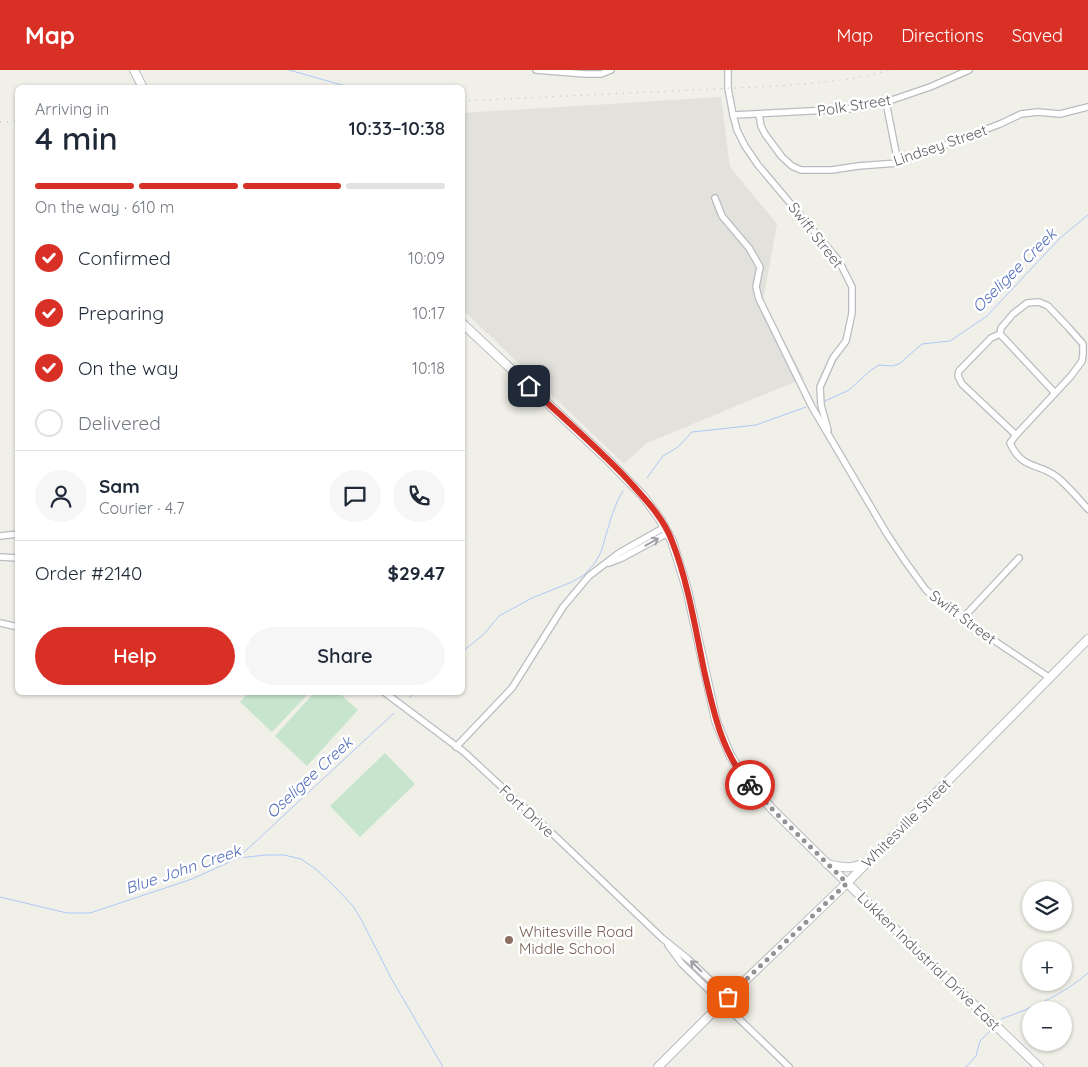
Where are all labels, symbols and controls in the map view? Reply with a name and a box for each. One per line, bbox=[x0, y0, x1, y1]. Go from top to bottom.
text: Map bbox=[25, 20, 75, 50]
text: Map bbox=[836, 24, 873, 47]
text: Directions bbox=[901, 24, 984, 47]
text: Saved bbox=[1012, 24, 1063, 47]
street label: Polk Street bbox=[816, 90, 892, 120]
text: Arriving in bbox=[35, 99, 109, 119]
text: 10:33–10:38 bbox=[348, 116, 445, 140]
text: 4 min bbox=[35, 118, 118, 158]
street label: Lindsey Street bbox=[891, 120, 989, 170]
text: On the way · 610 m bbox=[35, 197, 174, 217]
street label: Swift Street bbox=[784, 198, 848, 272]
water label: Oseligee Creek bbox=[968, 223, 1061, 316]
icon: check bbox=[35, 244, 63, 272]
text: Confirmed bbox=[78, 246, 171, 270]
text: 10:09 bbox=[408, 248, 445, 268]
icon: check bbox=[35, 299, 63, 327]
text: Preparing bbox=[78, 301, 164, 325]
text: 10:17 bbox=[412, 303, 445, 323]
icon: check bbox=[35, 354, 63, 382]
text: On the way bbox=[78, 356, 179, 380]
text: 10:18 bbox=[412, 358, 445, 378]
pin bbox=[508, 365, 550, 407]
icon: home bbox=[515, 372, 543, 400]
text: Delivered bbox=[78, 411, 161, 435]
button: person bbox=[35, 470, 87, 522]
button: chat bbox=[329, 470, 381, 522]
button: phone bbox=[393, 470, 445, 522]
text: Sam bbox=[99, 474, 140, 498]
text: Courier · 4.7 bbox=[99, 498, 184, 518]
one-way arrow bbox=[645, 537, 660, 547]
text: Order #2140 bbox=[35, 561, 142, 585]
text: $29.47 bbox=[388, 561, 445, 585]
street label: Swift Street bbox=[926, 586, 1000, 648]
button: Help bbox=[35, 627, 235, 685]
button: Share bbox=[245, 627, 445, 685]
water label: Oseligee Creek bbox=[262, 731, 357, 822]
courier bbox=[725, 760, 775, 810]
icon: bike bbox=[736, 771, 764, 799]
street label: Whitesville Street bbox=[857, 774, 955, 872]
street label: Fort Drive bbox=[496, 781, 558, 841]
water label: Blue John Creek bbox=[123, 839, 245, 898]
map controls bbox=[1022, 881, 1072, 1051]
button: layers bbox=[1022, 881, 1072, 931]
street label: Lukken Industrial Drive East bbox=[854, 888, 1004, 1034]
place label: Whitesville Road Middle School bbox=[519, 922, 633, 958]
marker: Whitesville Road Middle School bbox=[503, 934, 515, 946]
button: + bbox=[1022, 941, 1072, 991]
one-way arrow bbox=[690, 960, 702, 972]
pin bbox=[707, 976, 749, 1018]
icon: bag bbox=[714, 983, 742, 1011]
button: − bbox=[1022, 1001, 1072, 1051]

